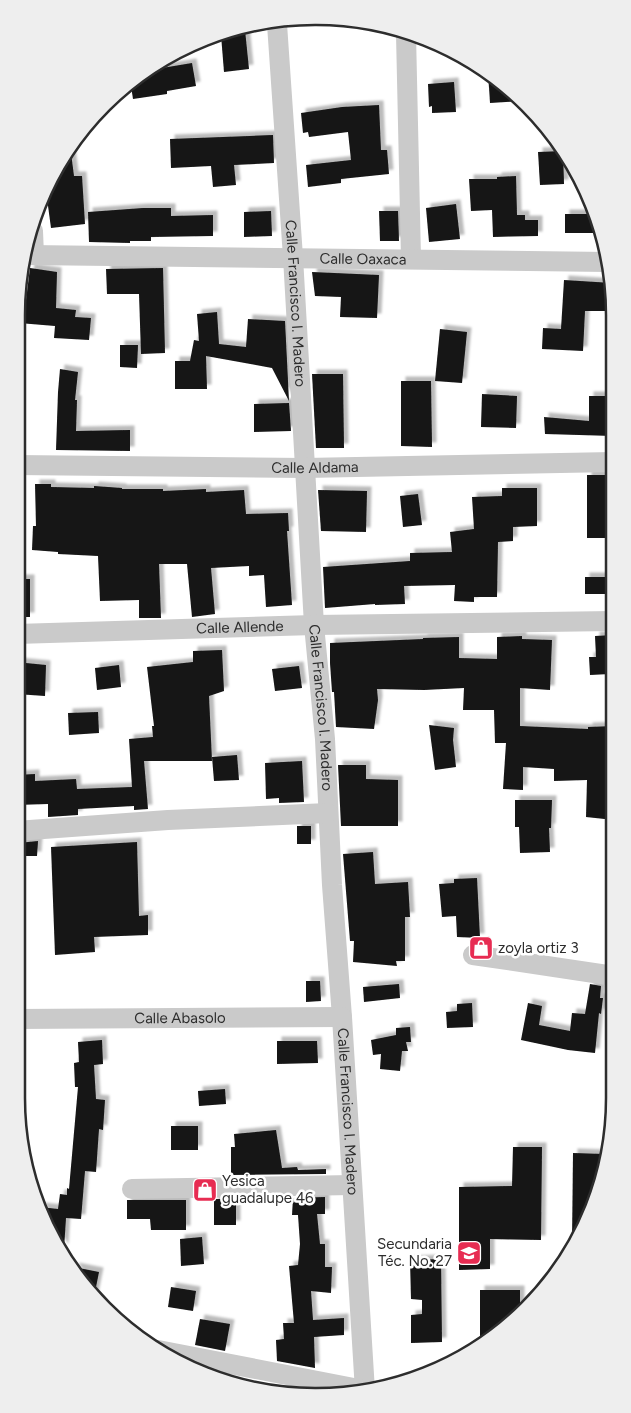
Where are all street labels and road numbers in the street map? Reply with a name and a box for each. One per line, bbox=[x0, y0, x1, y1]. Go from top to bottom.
street label: Calle Francisco I. Madero bbox=[281, 219, 309, 388]
street label: Calle Oaxaca bbox=[319, 250, 406, 269]
street label: Calle Aldama bbox=[271, 458, 359, 477]
street label: Calle Allende bbox=[196, 617, 284, 638]
street label: Calle Francisco I. Madero bbox=[305, 623, 336, 792]
street label: Calle Abasolo bbox=[134, 1009, 226, 1027]
street label: Calle Francisco I. Madero bbox=[334, 1028, 362, 1196]

